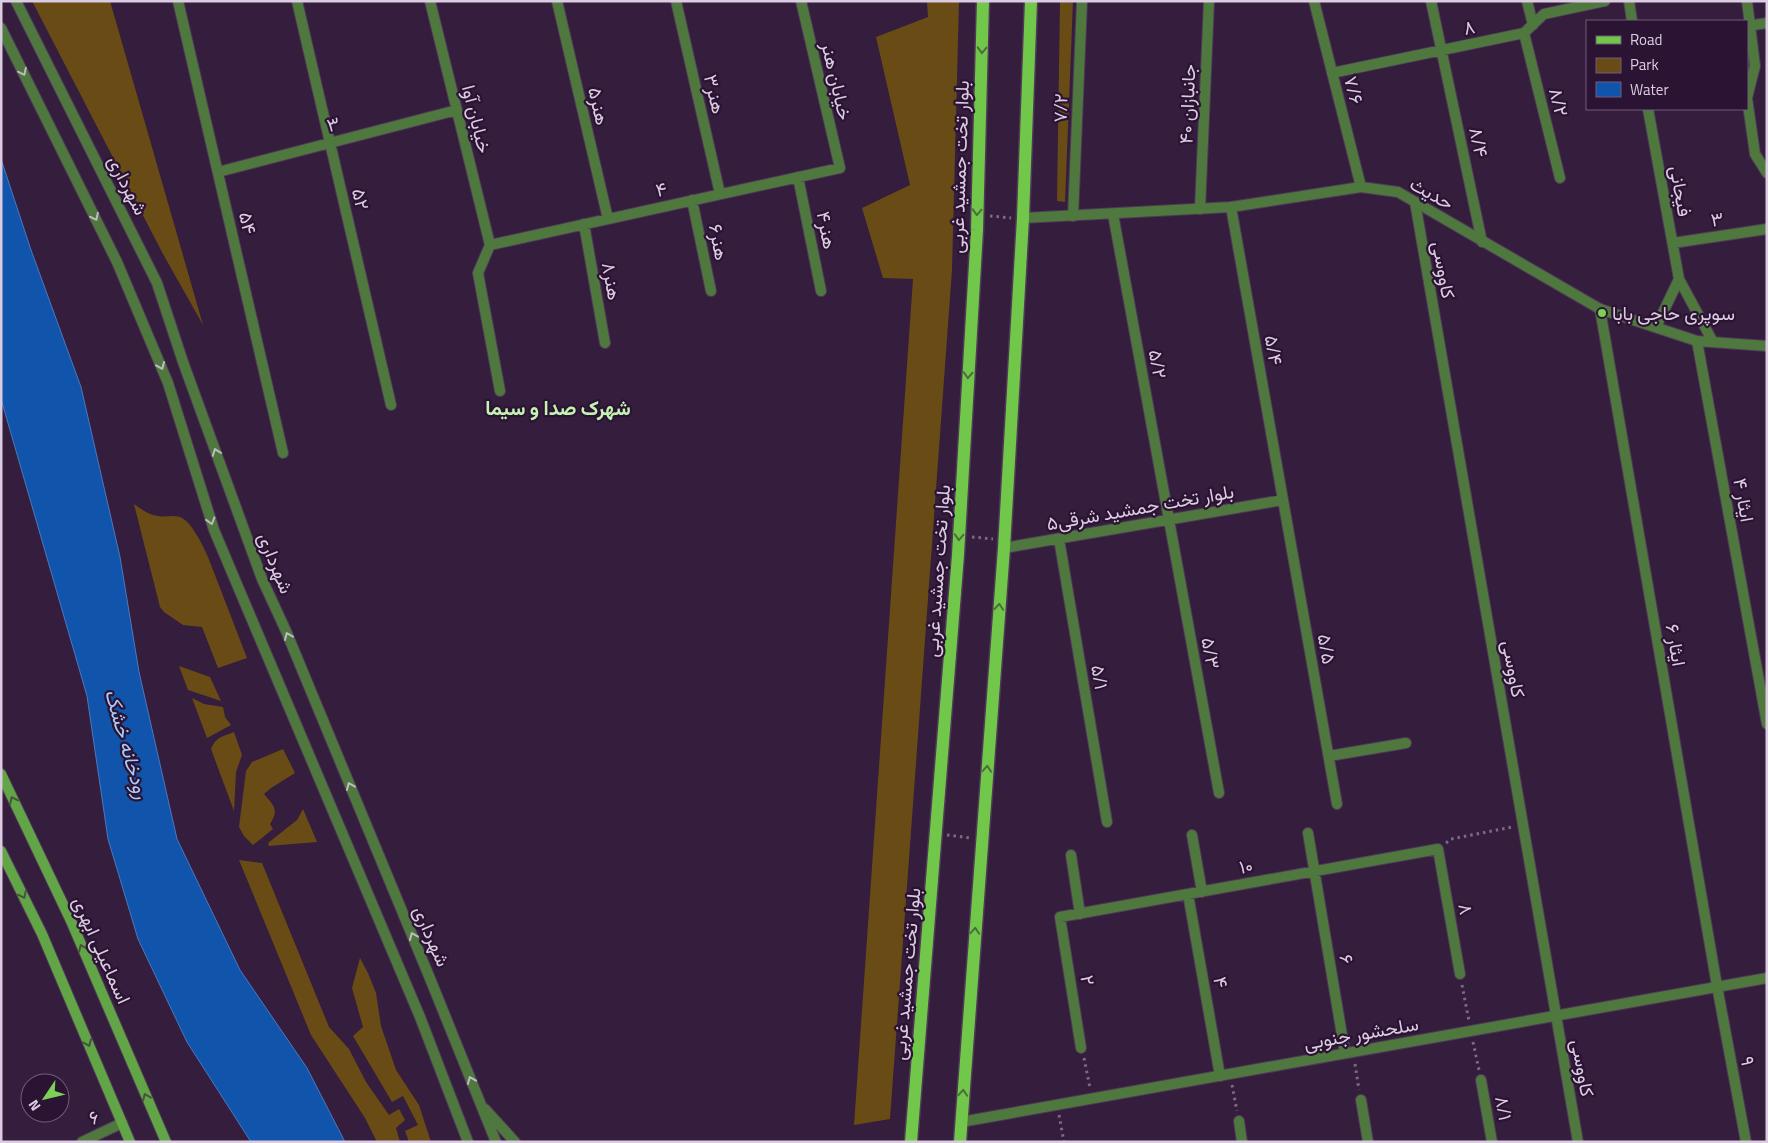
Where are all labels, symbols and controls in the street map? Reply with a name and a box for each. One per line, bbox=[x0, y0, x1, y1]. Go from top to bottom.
street label: ۸ bbox=[1460, 11, 1477, 42]
legend bbox=[1586, 20, 1748, 110]
text: Road bbox=[1630, 28, 1662, 51]
street label: خیابان هنر bbox=[814, 38, 861, 123]
one-way arrow bbox=[976, 46, 987, 54]
text: Park bbox=[1630, 53, 1659, 76]
street label: ۴۰ جانبازان bbox=[1171, 63, 1202, 145]
one-way arrow bbox=[17, 67, 27, 76]
street label: هنر۳ bbox=[697, 71, 734, 116]
street label: ۷/۶ bbox=[1337, 73, 1372, 107]
text: Water bbox=[1630, 78, 1669, 101]
street label: بلوار تخت جمشید غربی bbox=[941, 80, 976, 254]
street label: خیابان آوا bbox=[455, 82, 500, 156]
street label: هنر۵ bbox=[581, 84, 618, 128]
street label: ۸/۲ bbox=[1542, 84, 1577, 119]
street label: ۷/۲ bbox=[1045, 93, 1074, 123]
street label: ۳ bbox=[323, 108, 342, 139]
street label: ۸/۴ bbox=[1462, 124, 1497, 160]
street label: شهرداری bbox=[101, 150, 156, 220]
street label: فیجانی bbox=[1663, 163, 1700, 219]
street label: حدیث bbox=[1405, 169, 1460, 216]
street label: ۴ bbox=[653, 173, 669, 204]
street label: ۵۲ bbox=[345, 185, 378, 213]
street label: ۳ bbox=[1709, 203, 1725, 234]
street label: ۵۴ bbox=[232, 209, 265, 237]
street label: هنر۴ bbox=[810, 209, 845, 251]
one-way arrow bbox=[972, 209, 982, 217]
one-way arrow bbox=[89, 212, 99, 221]
street label: هنر۶ bbox=[702, 221, 737, 262]
street label: کاووسی bbox=[1425, 239, 1464, 301]
street label: هنر۸ bbox=[595, 260, 630, 302]
place label: سوپری حاجی بابا bbox=[1612, 298, 1735, 327]
marker: سوپری حاجی بابا bbox=[1596, 307, 1608, 319]
street label: ۵/۴ bbox=[1258, 333, 1291, 367]
street label: ۵/۲ bbox=[1142, 347, 1175, 381]
one-way arrow bbox=[154, 361, 165, 370]
one-way arrow bbox=[963, 371, 974, 379]
district label: شهرک صدا و سیما bbox=[485, 392, 631, 423]
one-way arrow bbox=[212, 448, 222, 457]
street label: بلوار تخت جمشید شرقی۵ bbox=[1044, 476, 1236, 537]
street label: ایثار ۴ bbox=[1726, 476, 1763, 524]
street label: بلوار تخت جمشید غربی bbox=[916, 484, 957, 658]
one-way arrow bbox=[205, 516, 215, 524]
street label: شهرداری bbox=[251, 528, 302, 598]
one-way arrow bbox=[953, 533, 964, 541]
one-way arrow bbox=[993, 603, 1004, 611]
street label: ایثار ۶ bbox=[1659, 621, 1694, 668]
one-way arrow bbox=[283, 632, 294, 641]
street label: ۵/۵ bbox=[1311, 632, 1344, 666]
street label: ۵/۳ bbox=[1194, 635, 1229, 671]
street label: کاووسی bbox=[1495, 638, 1534, 700]
street label: ۵/۱ bbox=[1084, 662, 1117, 692]
water label: رودخانه خشک bbox=[97, 685, 158, 803]
one-way arrow bbox=[981, 765, 992, 773]
one-way arrow bbox=[346, 782, 357, 791]
one-way arrow bbox=[10, 797, 20, 806]
street label: ۱۰ bbox=[1237, 850, 1255, 881]
street label: بلوار تخت جمشید غربی bbox=[884, 886, 927, 1061]
one-way arrow bbox=[17, 889, 27, 898]
street label: اسماعیلی ابهری bbox=[66, 891, 139, 1008]
street label: شهرداری bbox=[407, 901, 458, 971]
street label: ۸ bbox=[1451, 901, 1482, 917]
one-way arrow bbox=[969, 927, 980, 935]
one-way arrow bbox=[408, 932, 419, 941]
one-way arrow bbox=[78, 944, 89, 953]
street label: ۶ bbox=[1332, 952, 1363, 966]
street label: ۲ bbox=[1073, 973, 1104, 987]
street label: ۴ bbox=[1206, 974, 1237, 990]
street label: سلحشور جنوبی bbox=[1301, 1008, 1421, 1057]
street label: کاووسی bbox=[1564, 1037, 1603, 1099]
one-way arrow bbox=[82, 1038, 92, 1047]
street label: ۹ bbox=[1733, 1054, 1764, 1068]
north arrow bbox=[20, 1073, 70, 1123]
one-way arrow bbox=[467, 1076, 477, 1085]
one-way arrow bbox=[957, 1089, 968, 1097]
one-way arrow bbox=[142, 1093, 153, 1102]
street label: ۸/۱ bbox=[1488, 1093, 1521, 1122]
text: N bbox=[23, 1096, 45, 1116]
street label: ۶ bbox=[83, 1101, 104, 1132]

